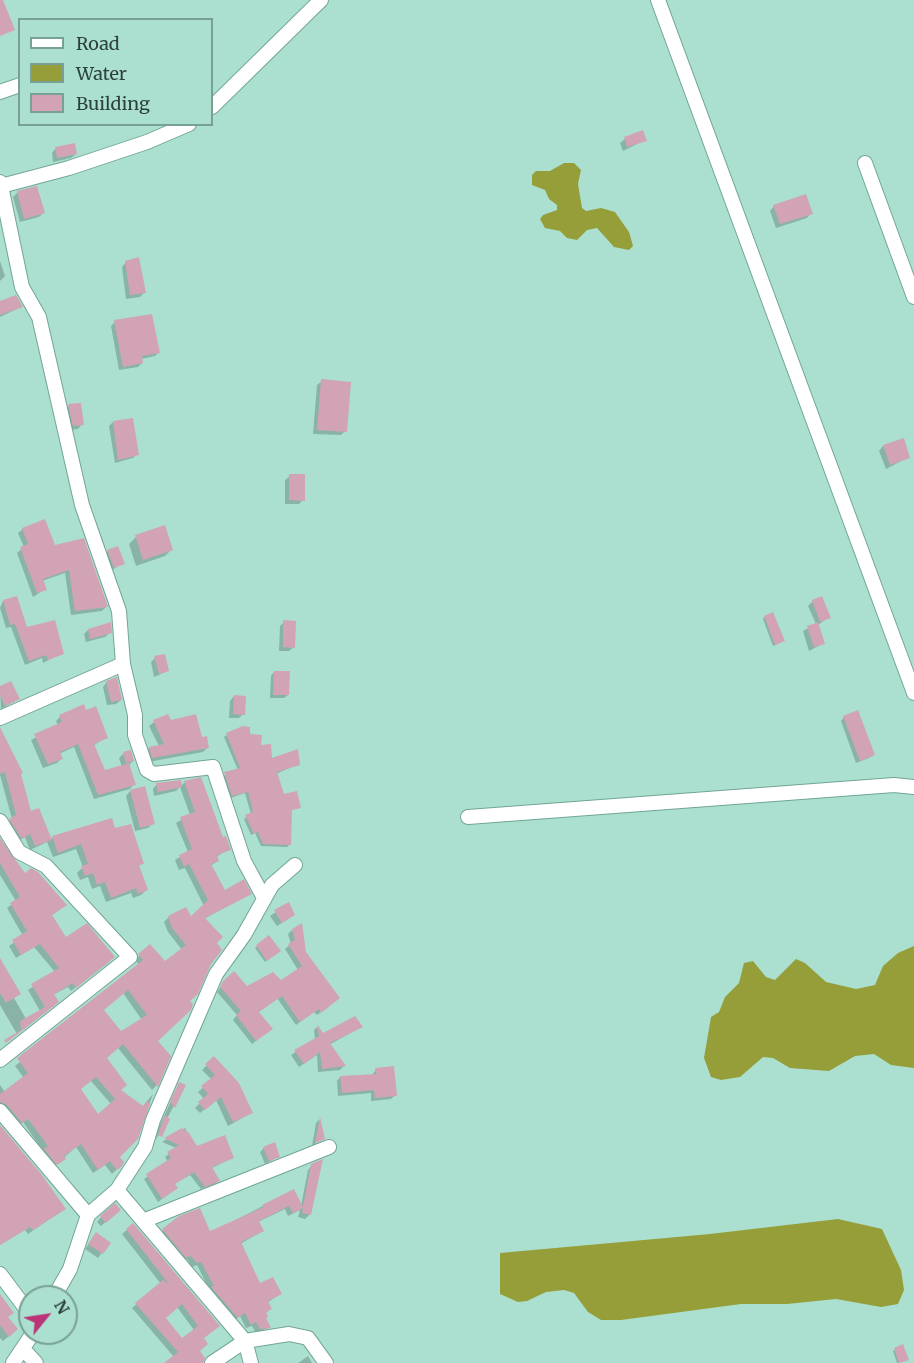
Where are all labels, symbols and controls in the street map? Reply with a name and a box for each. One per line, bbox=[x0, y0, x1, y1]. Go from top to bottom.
legend bbox=[18, 18, 213, 126]
text: Road bbox=[76, 32, 120, 55]
text: Water bbox=[76, 62, 127, 85]
text: Building bbox=[76, 92, 150, 115]
north arrow bbox=[18, 1285, 78, 1345]
text: N bbox=[50, 1297, 74, 1317]

